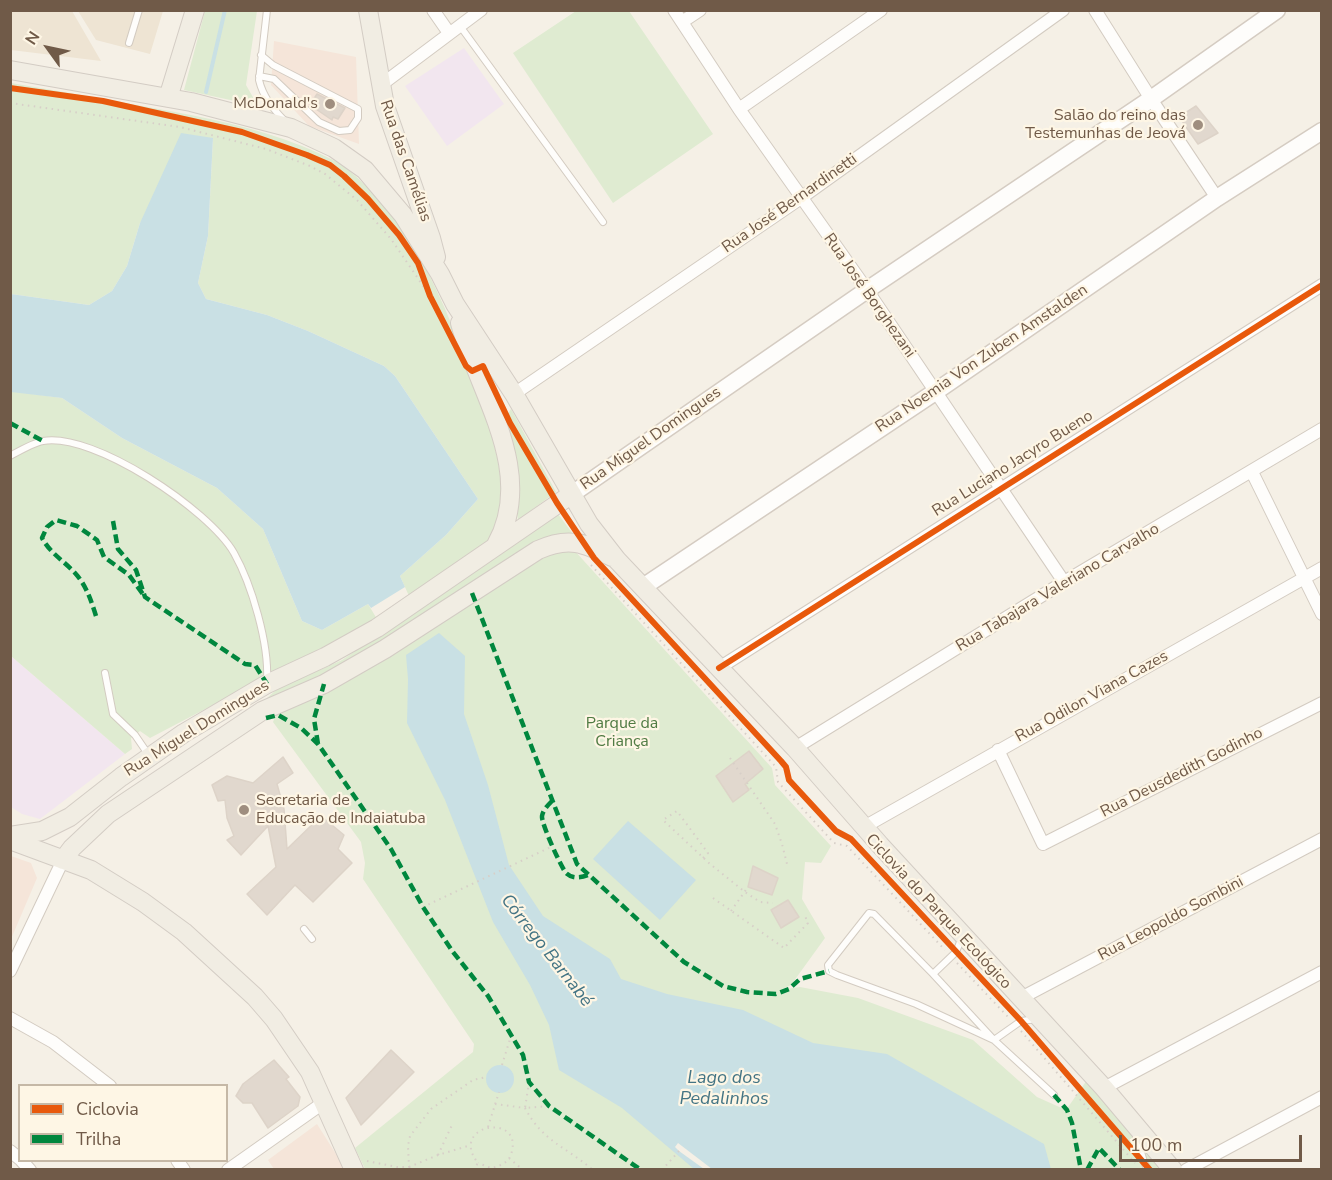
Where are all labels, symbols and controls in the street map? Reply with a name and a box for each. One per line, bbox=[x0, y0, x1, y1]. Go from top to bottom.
north arrow bbox=[18, 18, 78, 78]
text: N bbox=[20, 27, 45, 49]
place label: McDonald's bbox=[233, 94, 318, 114]
marker: McDonald's bbox=[323, 97, 337, 111]
street label: Rua das Camélias bbox=[375, 98, 435, 224]
place label: Salão do reino das Testemunhas de Jeová bbox=[1025, 106, 1186, 144]
marker: Salão do reino das Testemunhas de Jeová bbox=[1191, 118, 1205, 132]
street label: Rua José Bernardinetti bbox=[719, 150, 861, 258]
street label: Rua José Borghezani bbox=[819, 230, 919, 362]
street label: Rua Noemia Von Zuben Amstalden bbox=[872, 281, 1092, 437]
street label: Rua Miguel Domingues bbox=[577, 383, 725, 495]
street label: Rua Luciano Jacyro Bueno bbox=[929, 407, 1097, 521]
street label: Rua Tabajara Valeriano Carvalho bbox=[953, 520, 1163, 656]
street label: Rua Odilon Viana Cazes bbox=[1012, 647, 1172, 747]
street label: Rua Miguel Domingues bbox=[121, 677, 273, 781]
park label: Parque da Criança bbox=[586, 714, 658, 752]
street label: Rua Deusdedith Godinho bbox=[1098, 724, 1266, 822]
place label: Secretaria de Educação de Indaiatuba bbox=[256, 791, 426, 829]
marker: Secretaria de Educação de Indaiatuba bbox=[237, 803, 251, 817]
street label: Ciclovia do Parque Ecológico bbox=[861, 830, 1015, 994]
street label: Rua Leopoldo Sombini bbox=[1095, 873, 1247, 965]
water label: Córrego Barnabé bbox=[495, 890, 597, 1012]
water label: Lago dos Pedalinhos bbox=[679, 1068, 769, 1110]
legend bbox=[18, 1084, 228, 1162]
text: Ciclovia bbox=[76, 1097, 139, 1121]
scale bar bbox=[1122, 1123, 1305, 1161]
text: Trilha bbox=[76, 1127, 121, 1151]
text: 100 m bbox=[1130, 1133, 1182, 1157]

